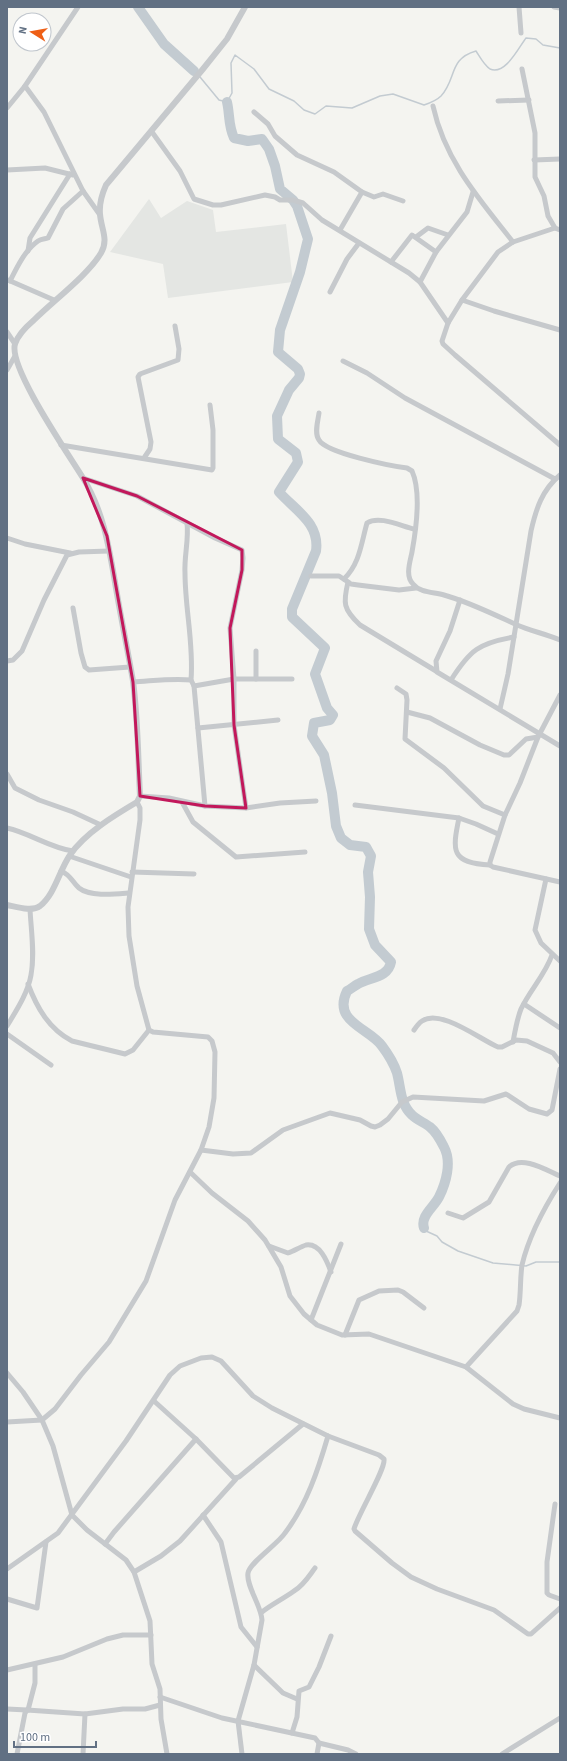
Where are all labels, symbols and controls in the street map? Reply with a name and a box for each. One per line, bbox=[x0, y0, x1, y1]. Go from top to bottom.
north arrow bbox=[12, 12, 52, 52]
text: N bbox=[15, 25, 31, 35]
scale bar bbox=[14, 1723, 96, 1749]
text: 100 m bbox=[20, 1729, 50, 1746]

